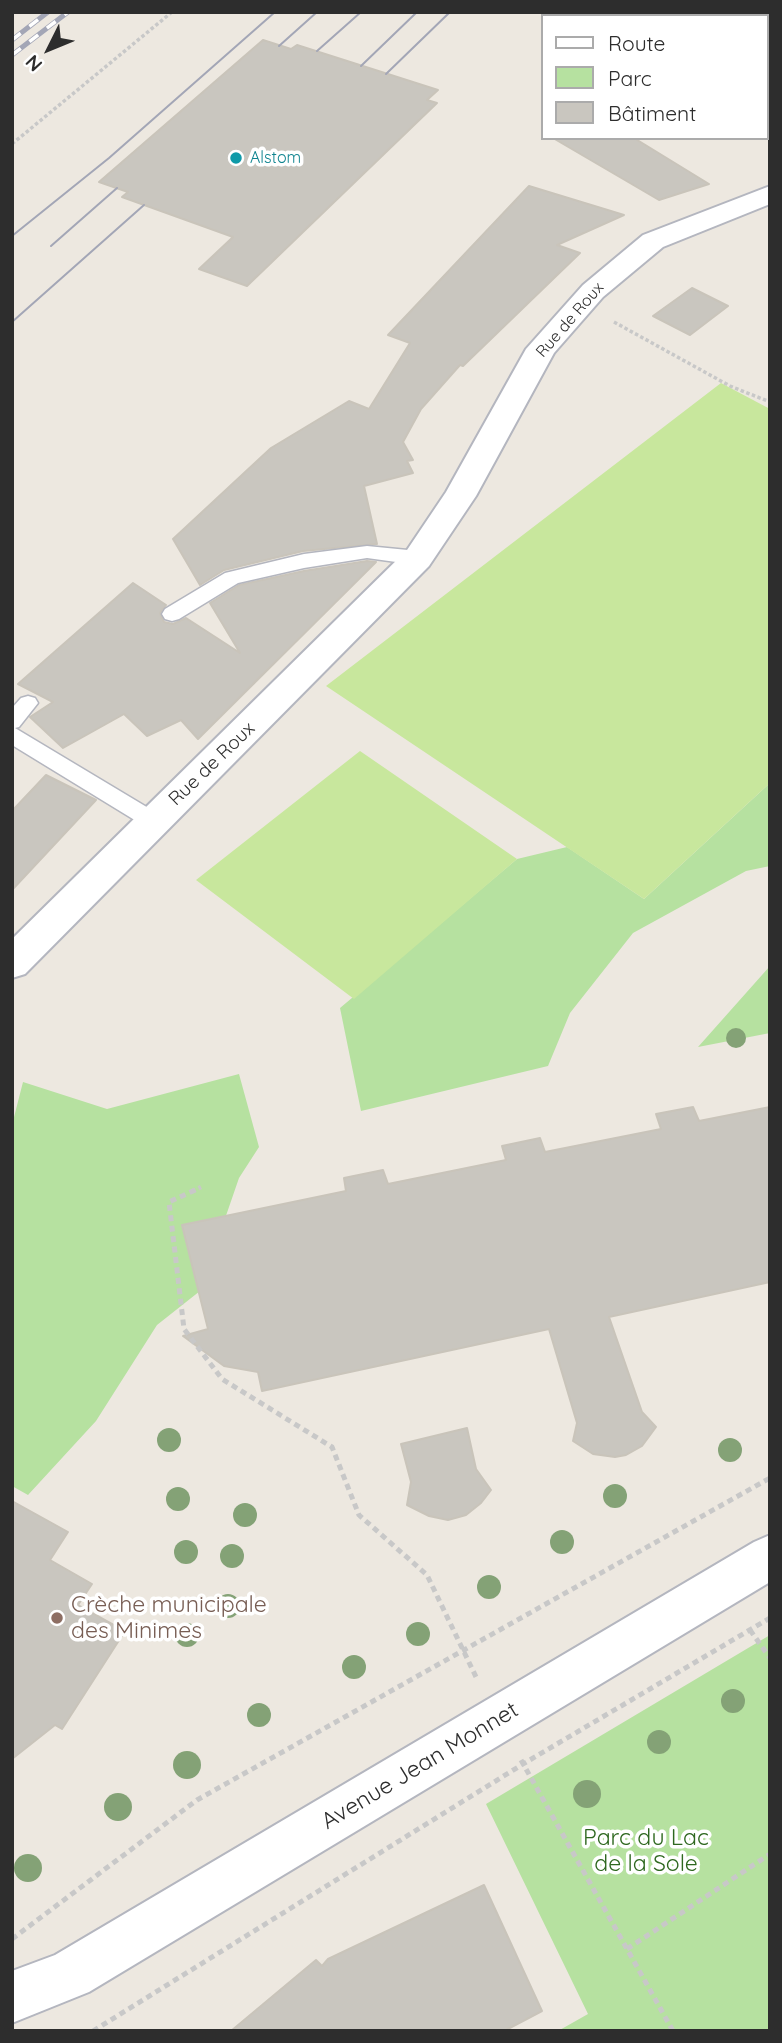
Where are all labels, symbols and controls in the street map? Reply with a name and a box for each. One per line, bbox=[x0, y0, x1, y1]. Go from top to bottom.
north arrow bbox=[14, 14, 84, 84]
legend bbox=[540, 14, 768, 140]
text: Route bbox=[608, 30, 665, 56]
text: N bbox=[20, 50, 47, 77]
text: Parc bbox=[608, 65, 652, 91]
text: Bâtiment bbox=[608, 100, 696, 126]
place label: Alstom bbox=[250, 148, 301, 168]
marker: Alstom bbox=[228, 150, 244, 166]
street label: Rue de Roux bbox=[532, 278, 608, 362]
street label: Rue de Roux bbox=[164, 717, 260, 811]
place label: Crèche municipale des Minimes bbox=[71, 1591, 267, 1645]
marker: Crèche municipale des Minimes bbox=[49, 1610, 65, 1626]
street label: Avenue Jean Monnet bbox=[316, 1696, 524, 1836]
park label: Parc du Lac de la Sole bbox=[583, 1824, 709, 1878]

